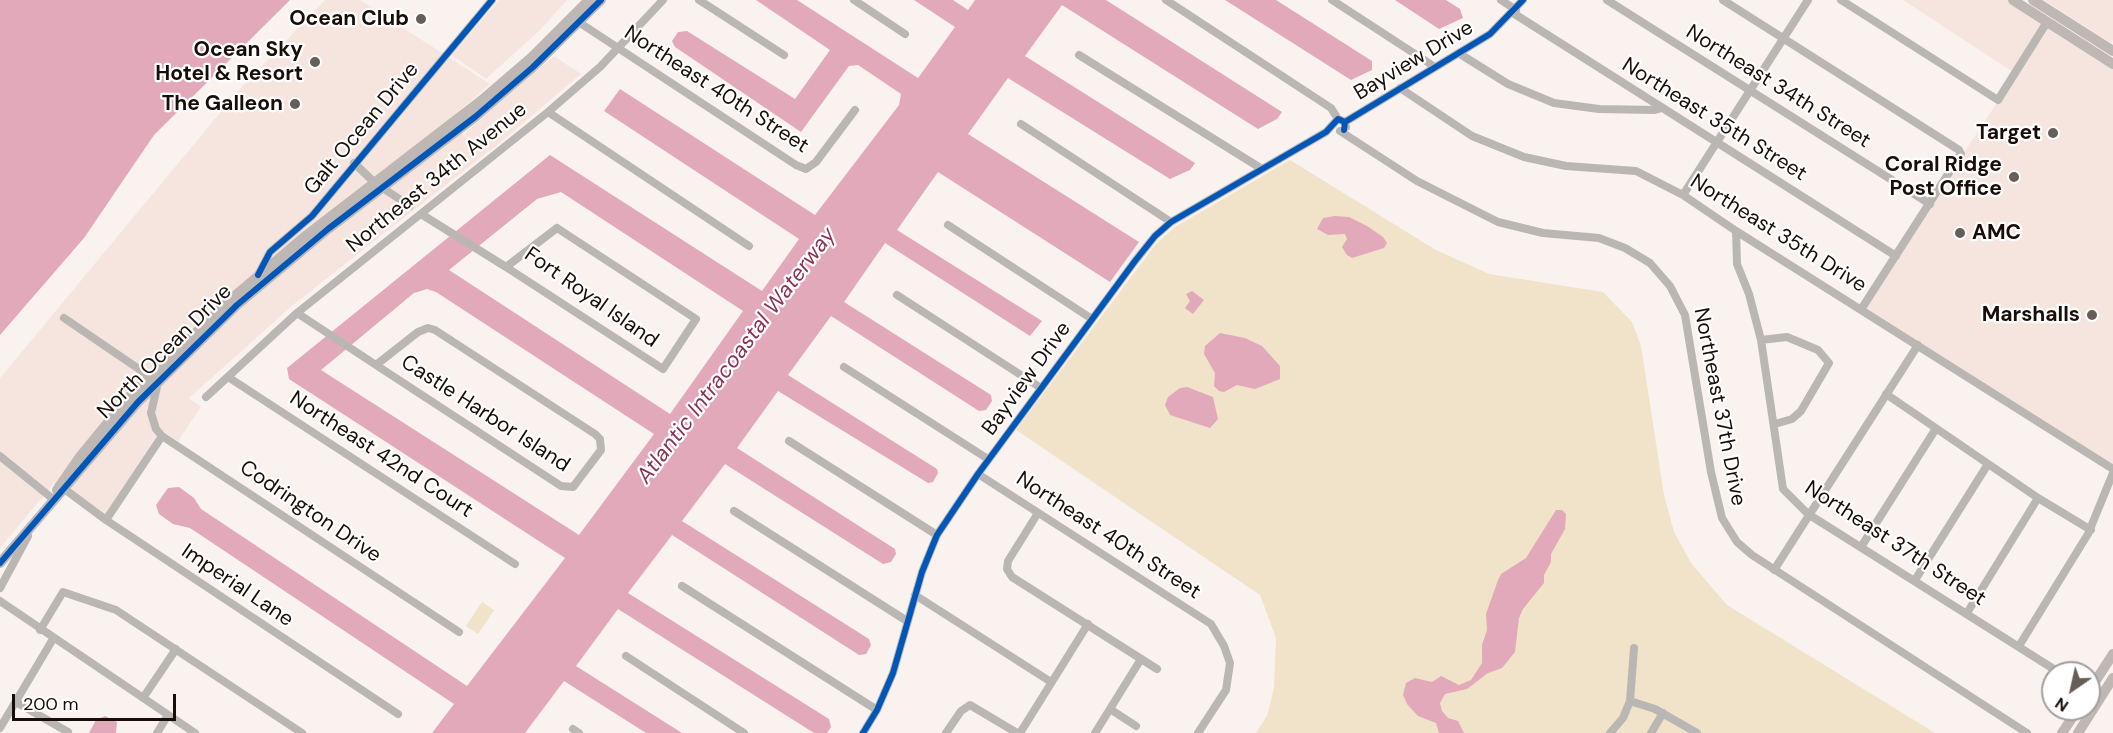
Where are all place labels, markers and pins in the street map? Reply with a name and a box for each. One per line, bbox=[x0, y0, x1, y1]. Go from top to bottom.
place label: Ocean Club bbox=[289, 6, 409, 32]
marker: Ocean Club bbox=[414, 12, 428, 26]
place label: Ocean Sky Hotel & Resort bbox=[155, 37, 303, 87]
marker: Ocean Sky Hotel & Resort bbox=[308, 55, 322, 69]
place label: The Galleon bbox=[162, 91, 283, 117]
marker: The Galleon bbox=[288, 97, 302, 111]
place label: Target bbox=[1976, 120, 2041, 146]
marker: Target bbox=[2046, 126, 2060, 140]
place label: Coral Ridge Post Office bbox=[1885, 152, 2002, 202]
marker: Coral Ridge Post Office bbox=[2007, 170, 2021, 184]
place label: AMC bbox=[1972, 220, 2021, 246]
marker: AMC bbox=[1953, 226, 1967, 240]
place label: Marshalls bbox=[1982, 302, 2080, 328]
marker: Marshalls bbox=[2085, 308, 2099, 322]

